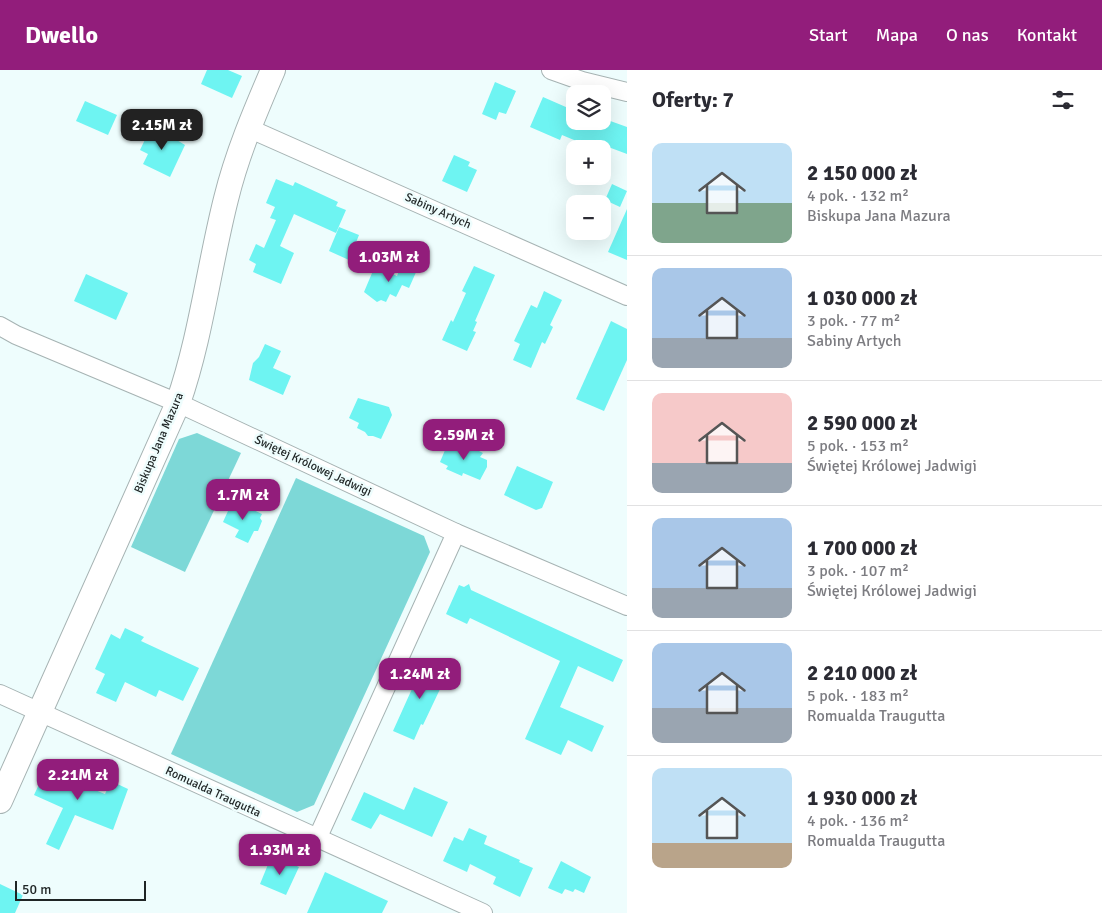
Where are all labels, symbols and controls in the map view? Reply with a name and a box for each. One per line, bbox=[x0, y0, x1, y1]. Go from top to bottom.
text: Dwello bbox=[25, 20, 98, 50]
text: Start bbox=[809, 24, 848, 46]
text: Mapa bbox=[876, 24, 918, 46]
text: O nas bbox=[946, 24, 989, 46]
text: Kontakt bbox=[1017, 24, 1077, 46]
map controls bbox=[566, 85, 611, 240]
button: layers bbox=[566, 85, 611, 130]
icon: filters bbox=[1049, 86, 1077, 114]
text: Oferty: 7 bbox=[652, 87, 734, 113]
pin: 2.15M zł bbox=[110, 108, 214, 151]
text: 2.15M zł bbox=[132, 115, 192, 135]
button: + bbox=[566, 140, 611, 185]
text: 2 150 000 zł bbox=[807, 160, 917, 186]
icon: home bbox=[692, 163, 752, 223]
text: 4 pok. · 132 m² bbox=[807, 186, 909, 206]
street label: Sabiny Artych bbox=[403, 190, 473, 232]
button: − bbox=[566, 195, 611, 240]
text: Biskupa Jana Mazura bbox=[807, 206, 951, 226]
pin: 1.03M zł bbox=[337, 240, 441, 283]
text: 1.03M zł bbox=[359, 247, 419, 267]
text: 1 030 000 zł bbox=[807, 285, 917, 311]
icon: home bbox=[692, 288, 752, 348]
text: 3 pok. · 77 m² bbox=[807, 311, 900, 331]
text: Sabiny Artych bbox=[807, 331, 901, 351]
street label: Biskupa Jana Mazura bbox=[131, 390, 187, 496]
text: 2 590 000 zł bbox=[807, 410, 917, 436]
icon: home bbox=[692, 413, 752, 473]
pin: 2.59M zł bbox=[412, 418, 516, 461]
text: 2.59M zł bbox=[434, 425, 494, 445]
street label: Świętej Królowej Jadwigi bbox=[252, 432, 374, 500]
text: 5 pok. · 153 m² bbox=[807, 436, 909, 456]
text: Świętej Królowej Jadwigi bbox=[807, 456, 977, 476]
pin: 1.7M zł bbox=[197, 478, 289, 521]
text: 1.7M zł bbox=[217, 485, 269, 505]
text: 1 700 000 zł bbox=[807, 535, 917, 561]
icon: home bbox=[692, 538, 752, 598]
text: 3 pok. · 107 m² bbox=[807, 561, 909, 581]
text: Świętej Królowej Jadwigi bbox=[807, 581, 977, 601]
pin: 1.24M zł bbox=[368, 658, 472, 700]
text: 2 210 000 zł bbox=[807, 660, 917, 686]
icon: home bbox=[692, 663, 752, 723]
text: 1.24M zł bbox=[390, 664, 450, 684]
text: 5 pok. · 183 m² bbox=[807, 686, 909, 706]
text: Romualda Traugutta bbox=[807, 706, 945, 726]
pin: 2.21M zł bbox=[26, 758, 130, 801]
street label: Romualda Traugutta bbox=[163, 763, 263, 821]
text: 2.21M zł bbox=[48, 765, 108, 785]
text: 1 930 000 zł bbox=[807, 785, 917, 811]
icon: home bbox=[692, 788, 752, 848]
text: 4 pok. · 136 m² bbox=[807, 811, 909, 831]
text: Romualda Traugutta bbox=[807, 831, 945, 851]
pin: 1.93M zł bbox=[228, 834, 332, 876]
text: 1.93M zł bbox=[250, 840, 310, 860]
scale bar bbox=[15, 878, 146, 901]
text: 50 m bbox=[22, 881, 51, 898]

